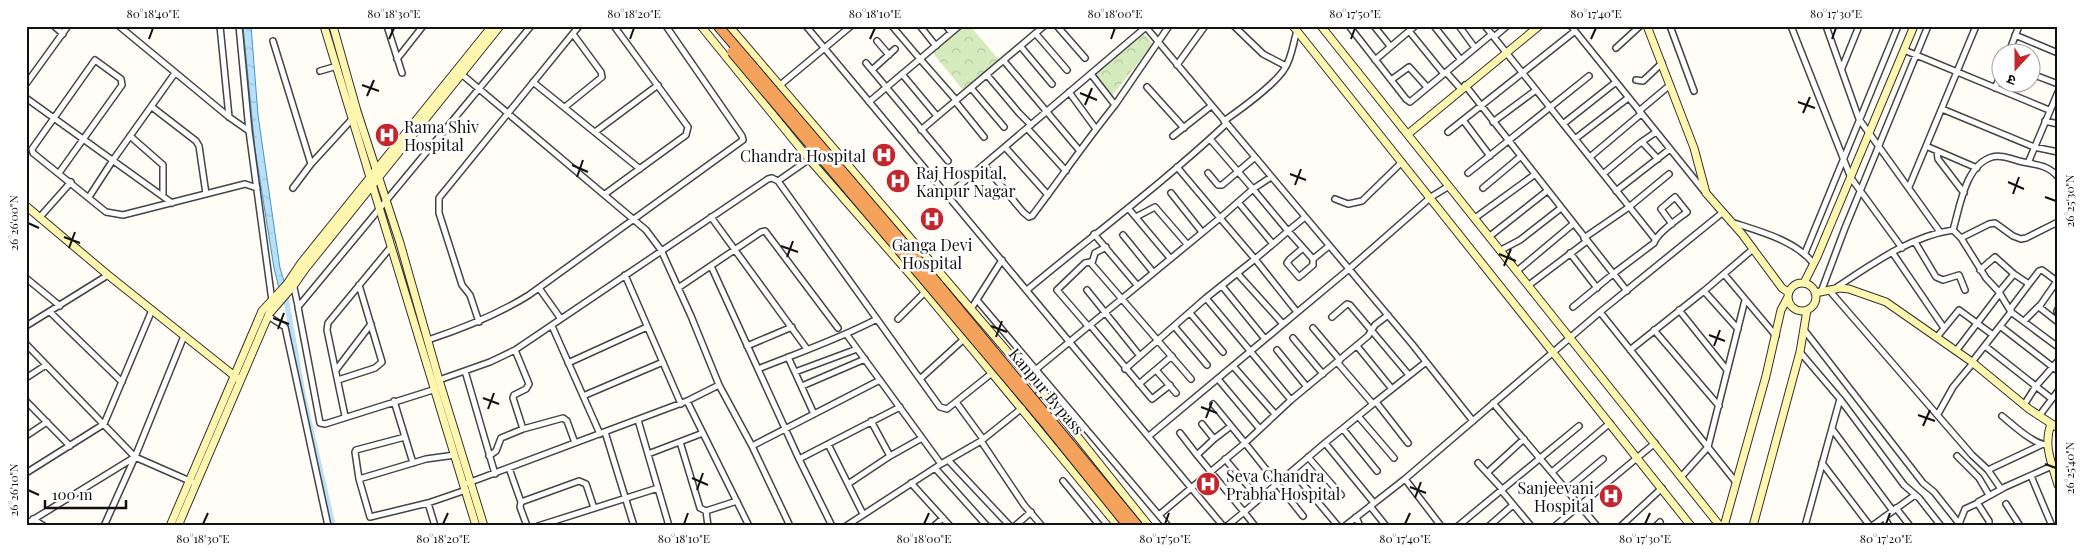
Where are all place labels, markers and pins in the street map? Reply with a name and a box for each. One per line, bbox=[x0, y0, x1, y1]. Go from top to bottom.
place label: Rama Shiv Hospital bbox=[404, 116, 479, 155]
hospital icon: Rama Shiv Hospital bbox=[374, 122, 400, 148]
hospital icon: Chandra Hospital bbox=[871, 142, 897, 168]
place label: Chandra Hospital bbox=[740, 145, 866, 166]
place label: Raj Hospital, Kanpur Nagar bbox=[916, 162, 1016, 201]
hospital icon: Raj Hospital, Kanpur Nagar bbox=[885, 168, 911, 194]
hospital icon: Ganga Devi Hospital bbox=[919, 206, 945, 232]
place label: Ganga Devi Hospital bbox=[892, 234, 973, 273]
place label: Seva Chandra Prabha Hospital bbox=[1226, 465, 1341, 504]
hospital icon: Seva Chandra Prabha Hospital bbox=[1195, 471, 1221, 497]
place label: Sanjeevani Hospital bbox=[1518, 477, 1594, 516]
hospital icon: Sanjeevani Hospital bbox=[1598, 483, 1624, 509]

